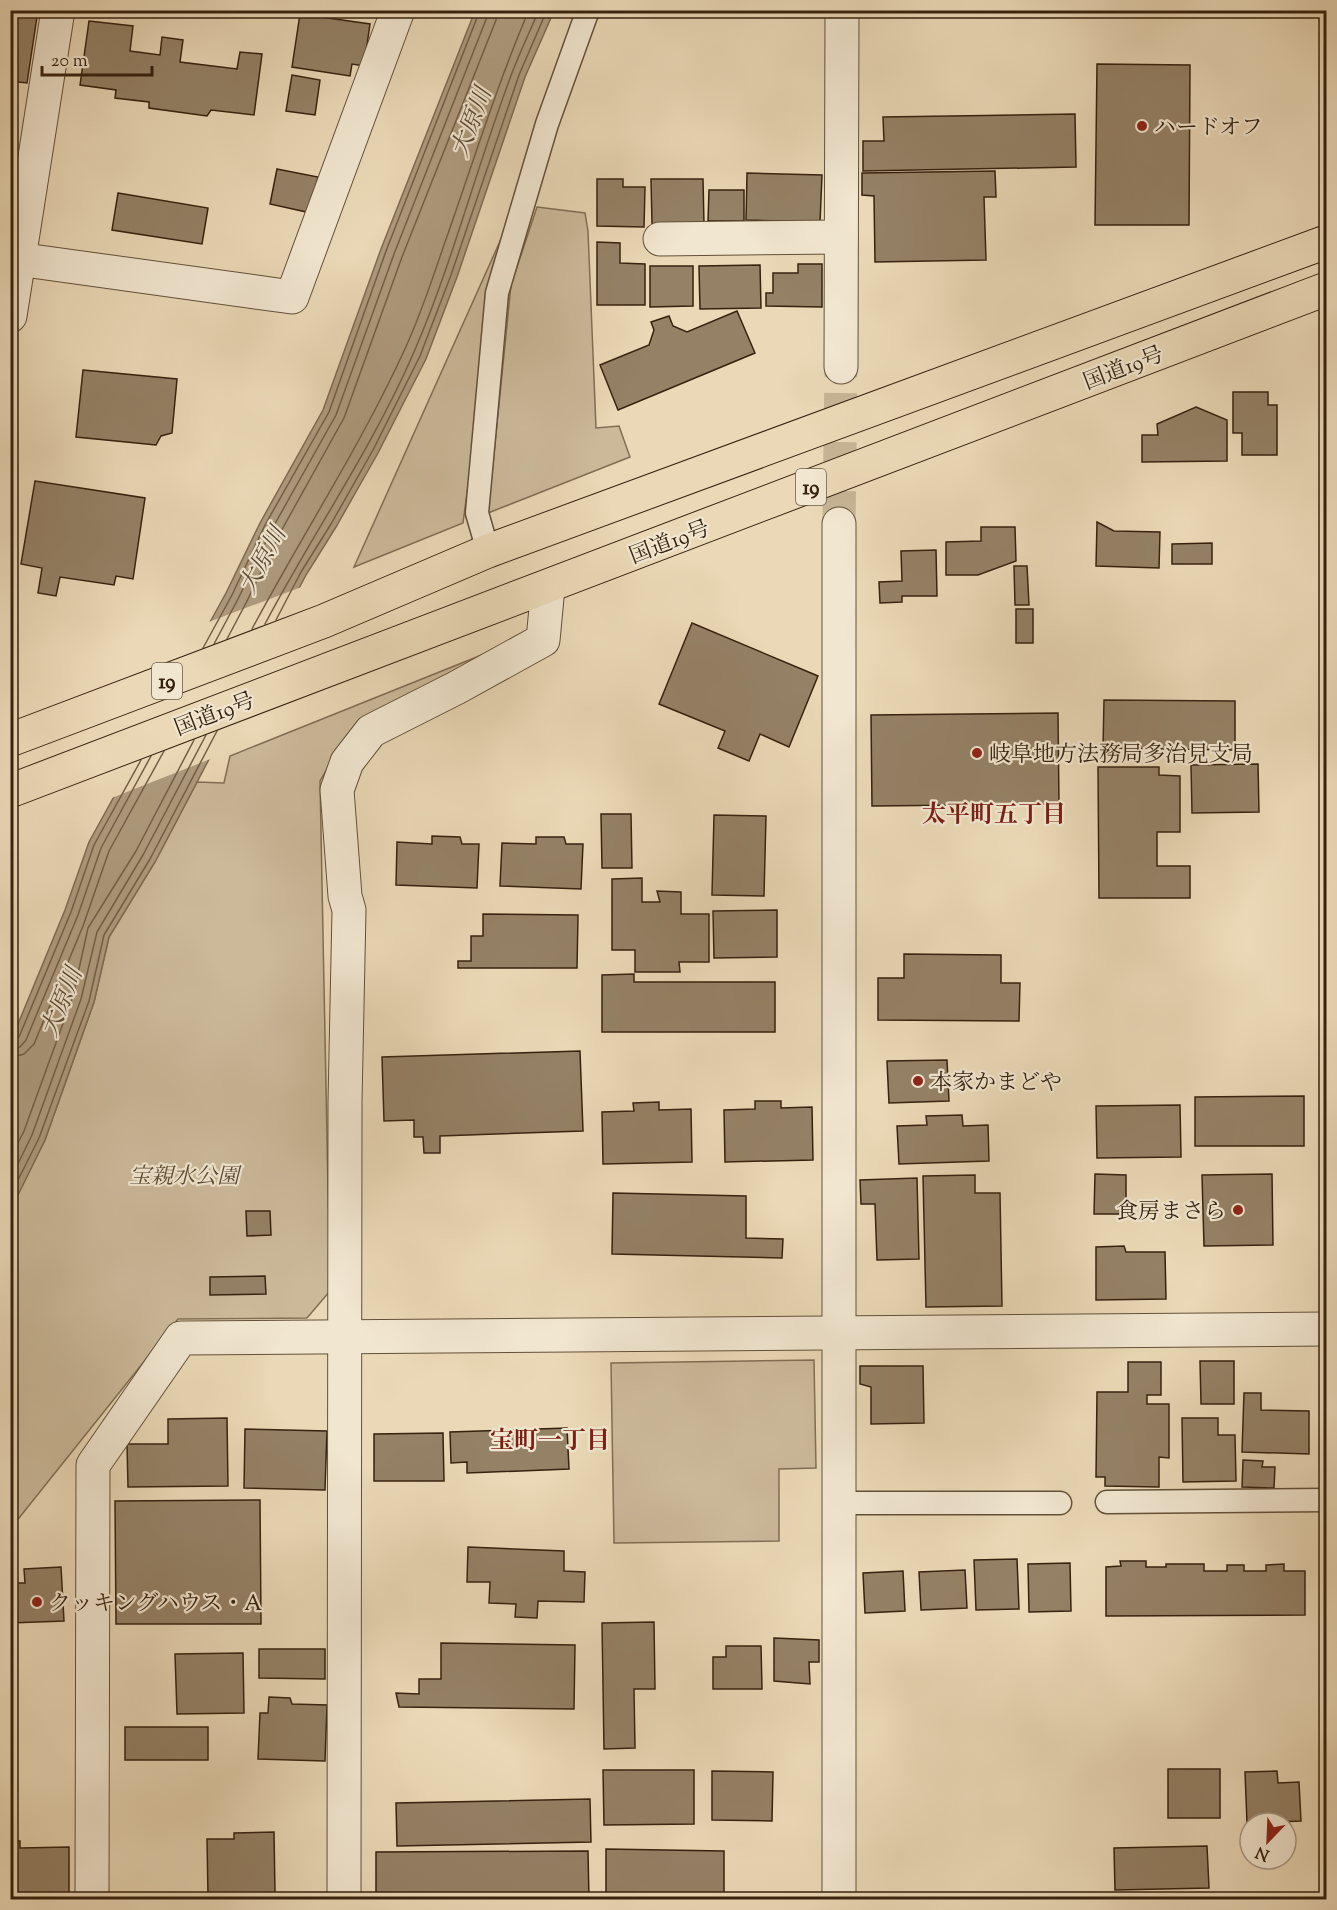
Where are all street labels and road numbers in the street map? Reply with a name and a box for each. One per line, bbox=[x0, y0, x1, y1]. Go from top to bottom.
street label: 国道19号 bbox=[1079, 340, 1169, 400]
road number: 19 bbox=[796, 469, 826, 505]
street label: 国道19号 bbox=[625, 514, 715, 574]
road number: 19 bbox=[152, 663, 182, 699]
street label: 国道19号 bbox=[170, 686, 260, 746]

